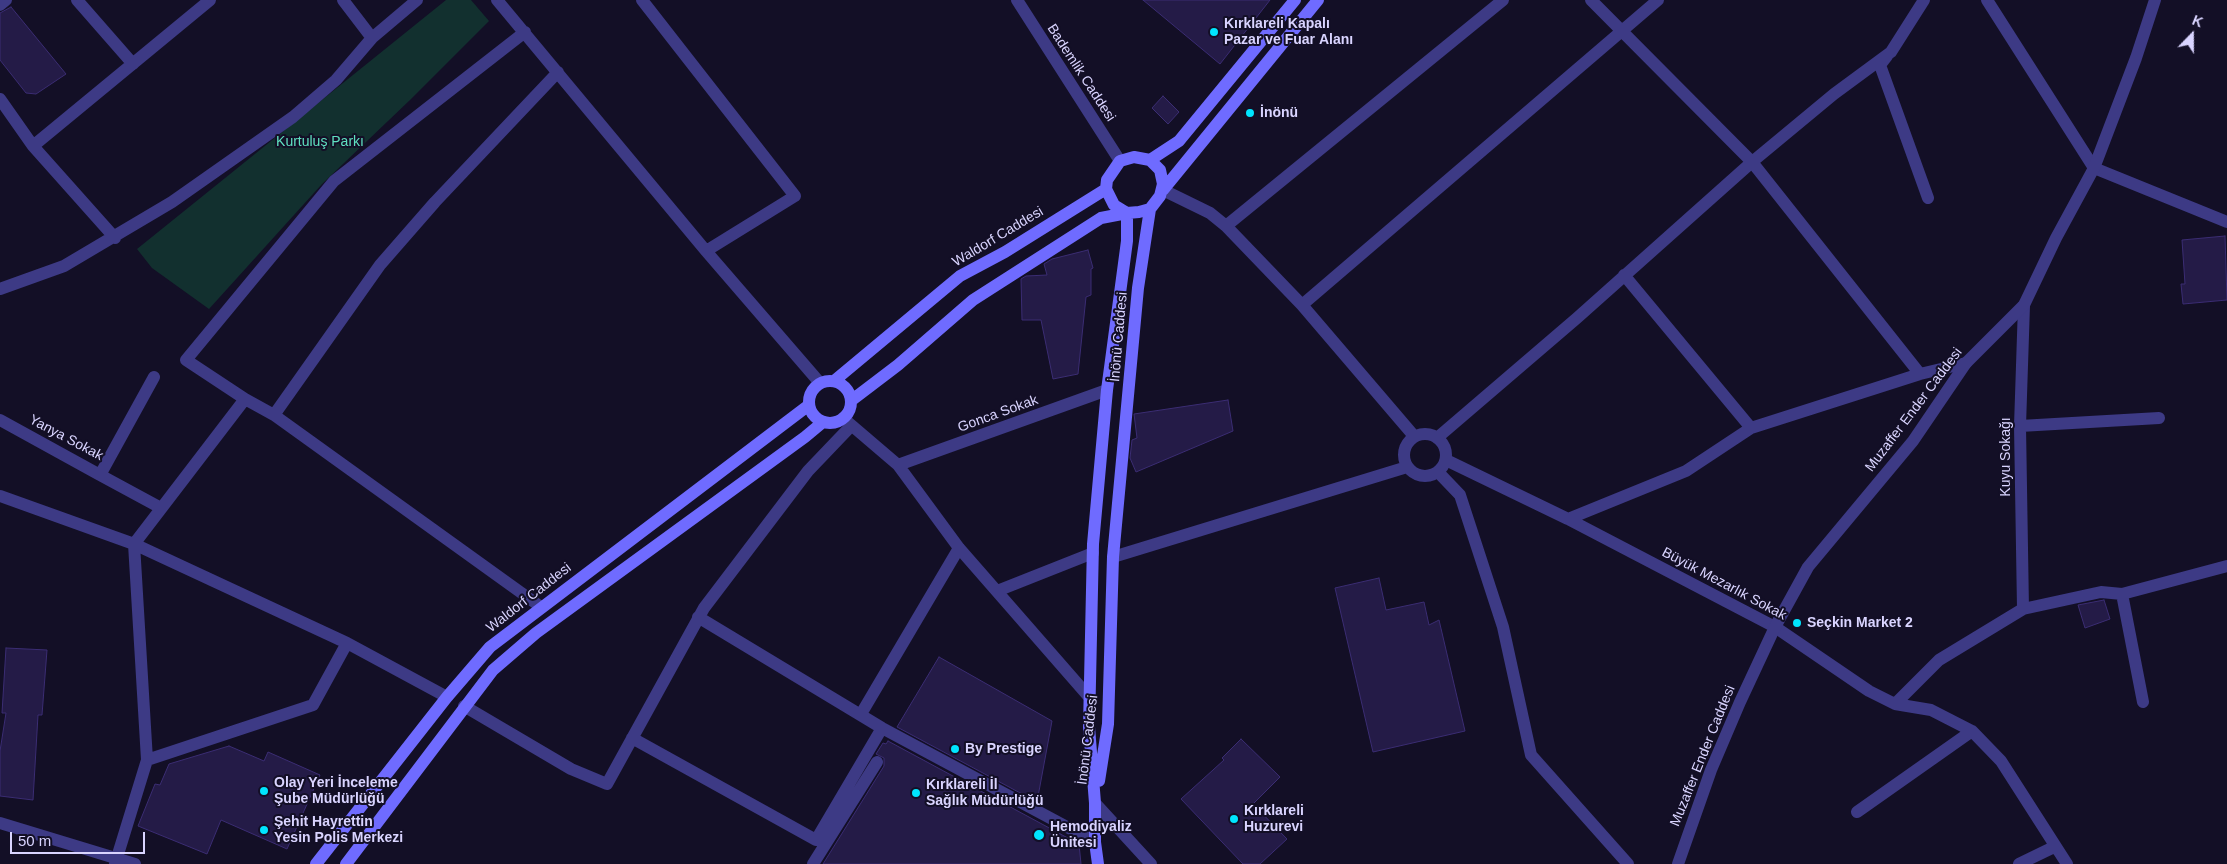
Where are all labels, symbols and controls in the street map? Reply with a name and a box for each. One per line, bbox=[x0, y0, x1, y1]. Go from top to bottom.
north arrow bbox=[2167, 10, 2217, 60]
text: K bbox=[2190, 12, 2205, 30]
place label: Kırklareli Kapalı Pazar ve Fuar Alanı bbox=[1224, 16, 1353, 48]
street label: Bademlik Caddesi bbox=[1043, 21, 1119, 125]
marker: Kırklareli Kapalı Pazar ve Fuar Alanı bbox=[1208, 26, 1220, 38]
place label: İnönü bbox=[1260, 105, 1298, 121]
marker: İnönü bbox=[1244, 107, 1256, 119]
park label: Kurtuluş Parkı bbox=[276, 134, 364, 150]
street label: Waldorf Caddesi bbox=[950, 203, 1046, 271]
street label: İnönü Caddesi bbox=[1107, 291, 1131, 383]
street label: Muzaffer Ender Caddesi bbox=[1862, 345, 1966, 475]
street label: Gonca Sokak bbox=[956, 392, 1040, 436]
street label: Yanya Sokak bbox=[26, 411, 106, 465]
street label: Kuyu Sokağı bbox=[1998, 417, 2014, 497]
street label: Büyük Mezarlık Sokak bbox=[1659, 544, 1789, 624]
street label: Waldorf Caddesi bbox=[483, 560, 575, 636]
place label: Seçkin Market 2 bbox=[1807, 615, 1913, 631]
marker: Seçkin Market 2 bbox=[1791, 617, 1803, 629]
street label: Muzaffer Ender Caddesi bbox=[1667, 683, 1739, 829]
street label: İnönü Caddesi bbox=[1074, 694, 1102, 786]
place label: By Prestige bbox=[965, 741, 1042, 757]
marker: By Prestige bbox=[949, 743, 961, 755]
place label: Olay Yeri İnceleme Şube Müdürlüğü bbox=[274, 775, 398, 808]
place label: Kırklareli İl Sağlık Müdürlüğü bbox=[926, 777, 1043, 810]
marker: Olay Yeri İnceleme Şube Müdürlüğü bbox=[258, 785, 270, 797]
marker: Kırklareli İl Sağlık Müdürlüğü bbox=[910, 787, 922, 799]
place label: Kırklareli Huzurevi bbox=[1244, 803, 1304, 836]
marker: Kırklareli Huzurevi bbox=[1228, 813, 1240, 825]
place label: Şehit Hayrettin Yesin Polis Merkezi bbox=[274, 814, 403, 846]
place label: Hemodiyaliz Ünitesi bbox=[1050, 819, 1132, 852]
scale bar bbox=[12, 822, 148, 854]
marker: Şehit Hayrettin Yesin Polis Merkezi bbox=[258, 824, 270, 836]
marker: Hemodiyaliz Ünitesi bbox=[1032, 828, 1046, 842]
text: 50 m bbox=[18, 832, 51, 849]

